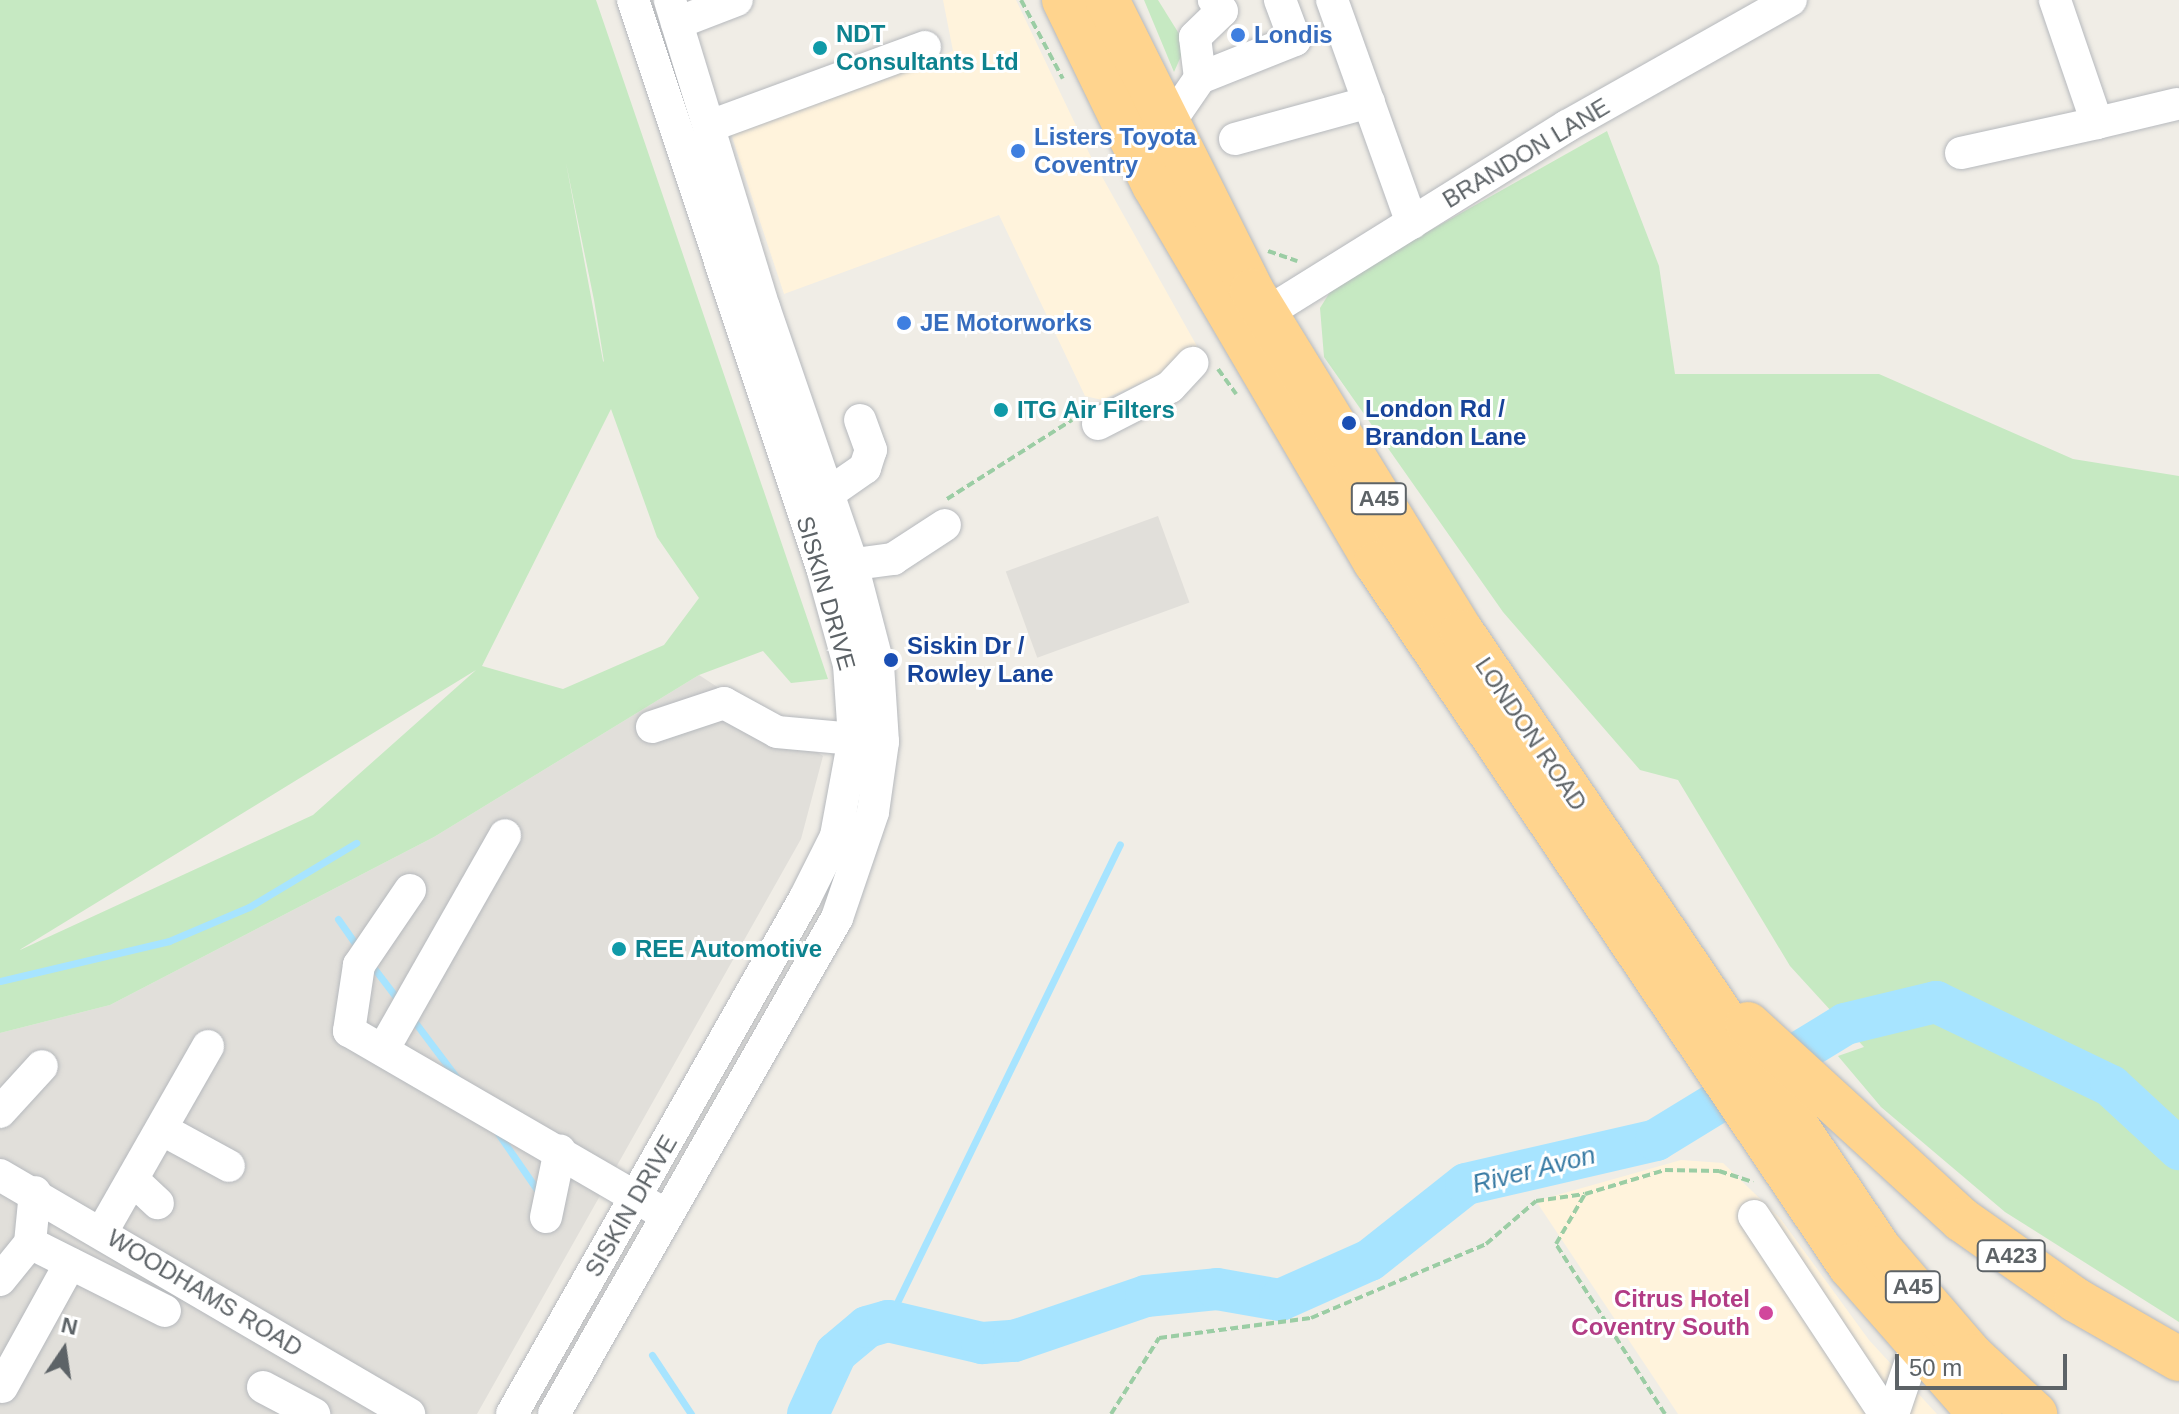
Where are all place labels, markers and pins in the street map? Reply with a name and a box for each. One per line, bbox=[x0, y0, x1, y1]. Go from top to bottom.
place label: NDT Consultants Ltd bbox=[836, 20, 1019, 76]
place label: Londis bbox=[1254, 21, 1333, 49]
marker: Londis bbox=[1229, 26, 1247, 44]
marker: NDT Consultants Ltd bbox=[811, 39, 829, 57]
place label: Listers Toyota Coventry bbox=[1034, 123, 1196, 179]
marker: Listers Toyota Coventry bbox=[1009, 142, 1027, 160]
place label: JE Motorworks bbox=[920, 309, 1092, 337]
marker: JE Motorworks bbox=[895, 314, 913, 332]
place label: London Rd / Brandon Lane bbox=[1365, 395, 1526, 451]
place label: ITG Air Filters bbox=[1017, 396, 1176, 424]
marker: ITG Air Filters bbox=[992, 401, 1010, 419]
marker: London Rd / Brandon Lane bbox=[1340, 414, 1358, 432]
place label: Siskin Dr / Rowley Lane bbox=[907, 632, 1054, 688]
marker: Siskin Dr / Rowley Lane bbox=[882, 651, 900, 669]
place label: REE Automotive bbox=[635, 935, 823, 963]
marker: REE Automotive bbox=[610, 940, 628, 958]
place label: Citrus Hotel Coventry South bbox=[1571, 1285, 1750, 1341]
marker: Citrus Hotel Coventry South bbox=[1757, 1304, 1775, 1322]

